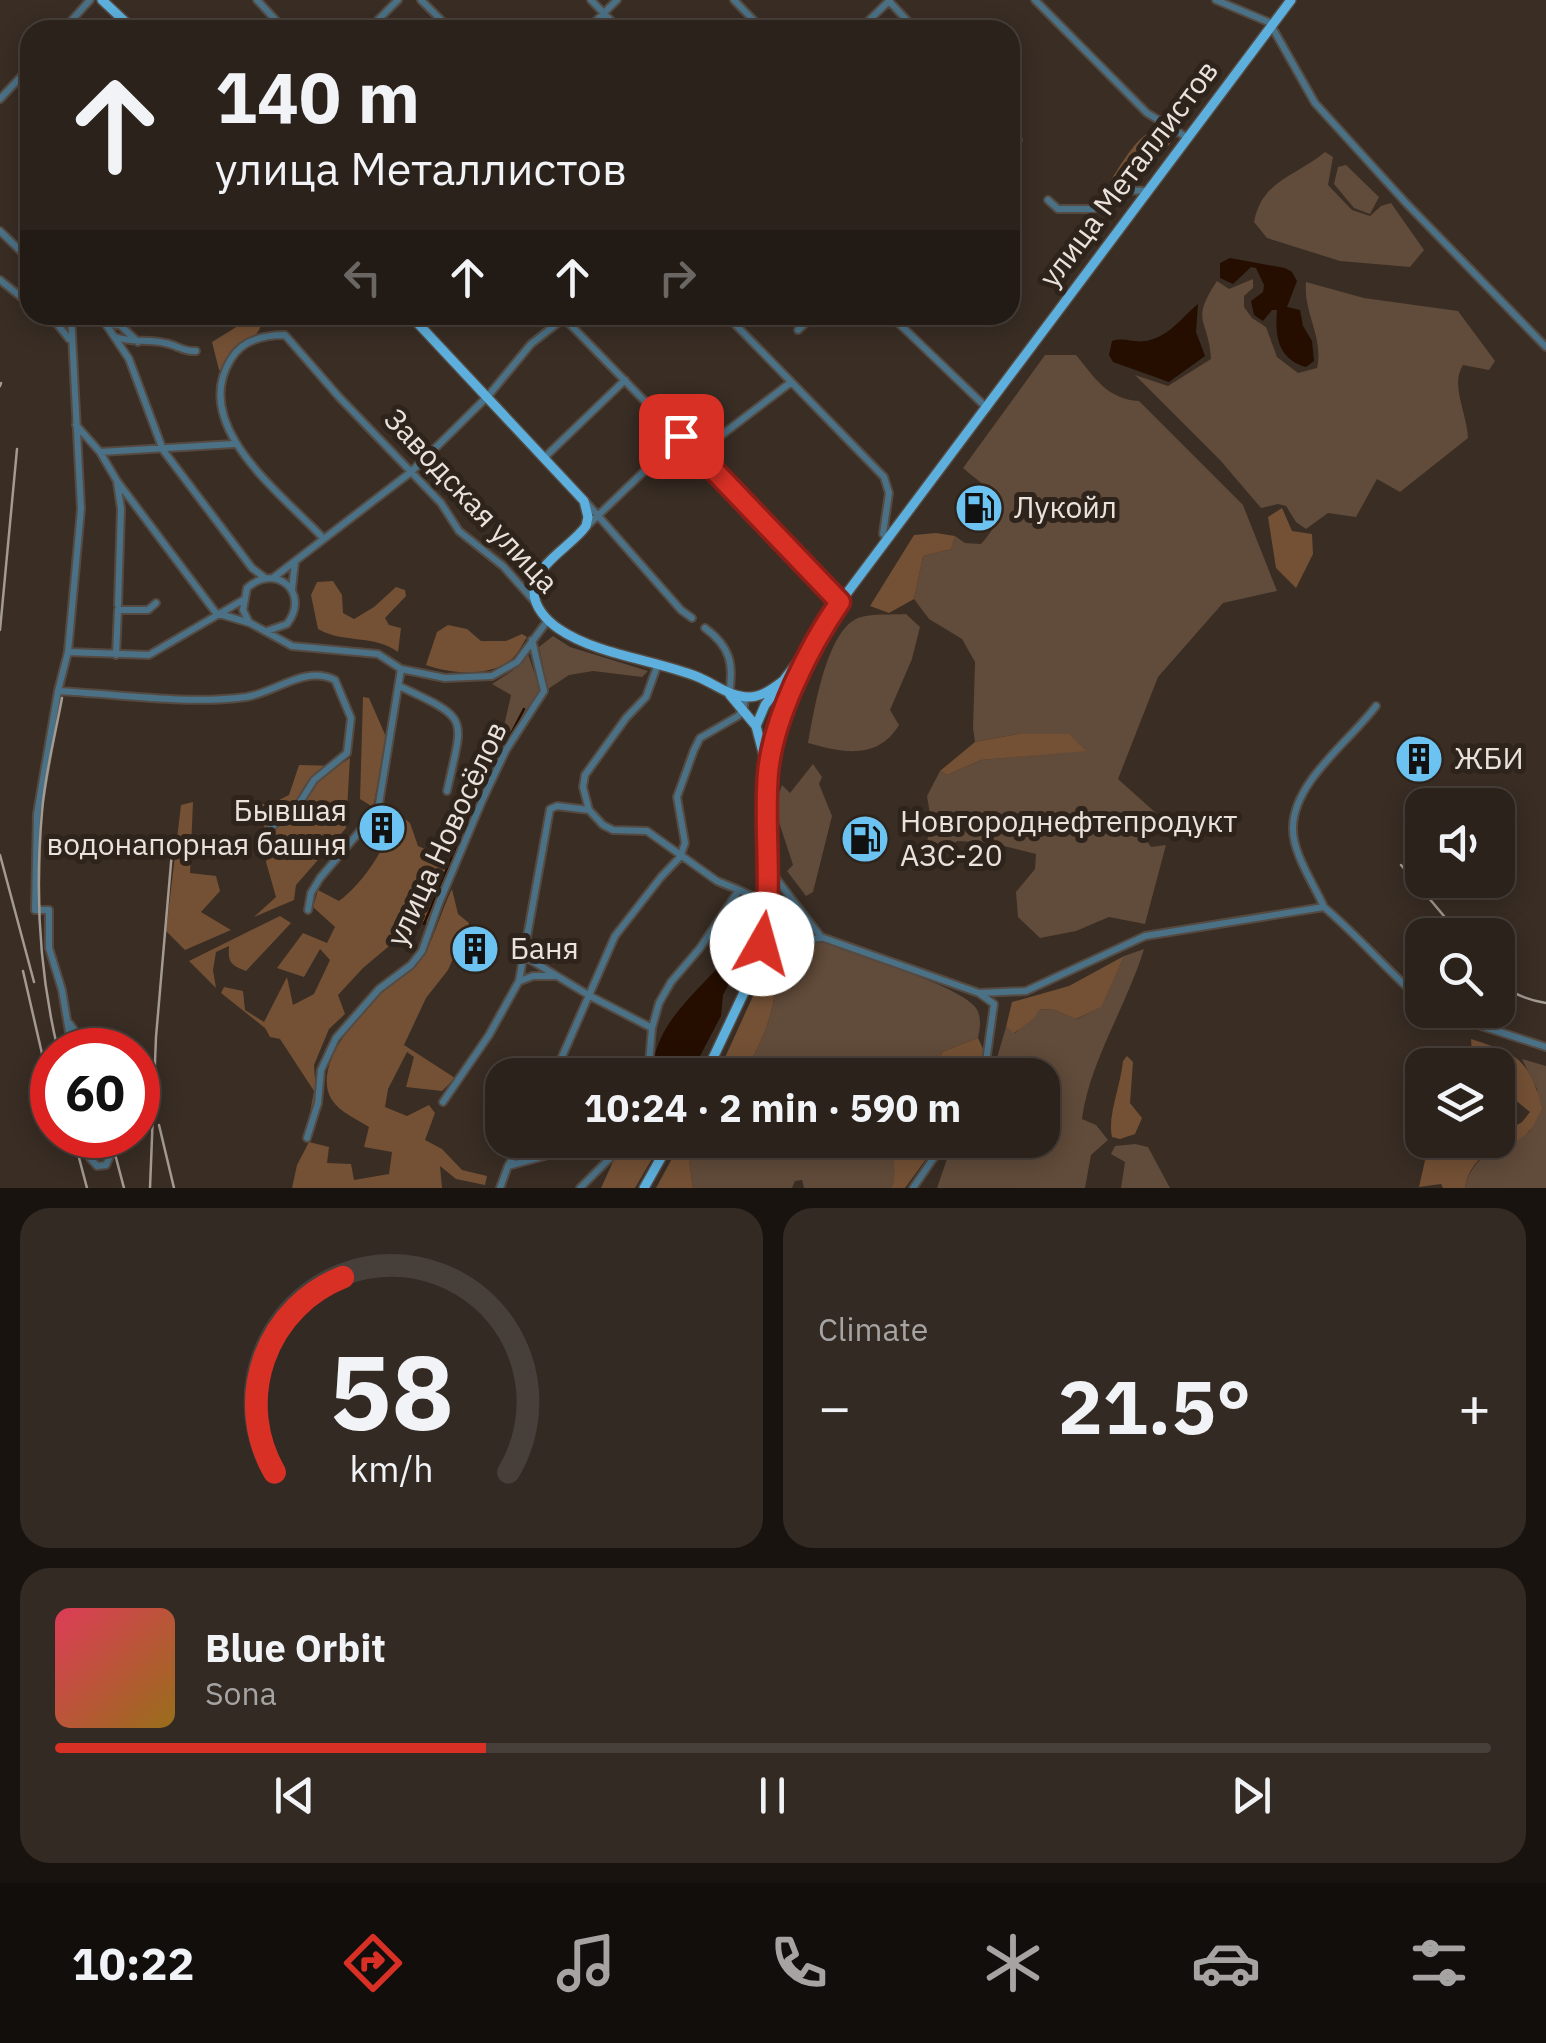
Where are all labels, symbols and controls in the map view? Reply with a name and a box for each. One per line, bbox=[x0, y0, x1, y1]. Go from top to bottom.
text: 140 m bbox=[215, 51, 420, 142]
street label: улица Металлистов bbox=[1030, 52, 1226, 295]
icon: ahead bbox=[50, 60, 180, 190]
text: улица Металлистов bbox=[215, 139, 627, 197]
icon: left bbox=[335, 250, 390, 305]
icon: ahead bbox=[440, 250, 495, 305]
icon: ahead bbox=[545, 250, 600, 305]
icon: right bbox=[650, 250, 705, 305]
pin bbox=[639, 394, 724, 479]
street label: Заводская улица bbox=[376, 399, 568, 601]
icon: arrive bbox=[654, 409, 709, 464]
fuel station icon: Лукойл bbox=[953, 482, 1005, 534]
place label: Лукойл bbox=[1014, 487, 1117, 526]
street label: улица Новосёлов bbox=[376, 715, 515, 952]
building icon: ЖБИ bbox=[1393, 733, 1445, 785]
place label: ЖБИ bbox=[1454, 738, 1524, 777]
map controls bbox=[1405, 788, 1515, 1158]
button: sound bbox=[1405, 788, 1515, 898]
place label: Бывшая водонапорная башня bbox=[46, 790, 347, 863]
place label: Новгороднефтепродукт АЗС-20 bbox=[900, 801, 1237, 874]
building icon: Бывшая водонапорная башня bbox=[356, 802, 408, 854]
fuel station icon: Новгороднефтепродукт АЗС-20 bbox=[839, 813, 891, 865]
position arrow bbox=[710, 892, 814, 996]
button: search bbox=[1405, 918, 1515, 1028]
building icon: Баня bbox=[449, 923, 501, 975]
place label: Баня bbox=[510, 928, 579, 967]
speed limit sign: 60 bbox=[30, 1028, 160, 1158]
button: layers bbox=[1405, 1048, 1515, 1158]
text: 10:24 · 2 min · 590 m bbox=[584, 1083, 961, 1132]
text: Climate bbox=[818, 1308, 928, 1350]
text: 58 bbox=[329, 1323, 454, 1459]
text: 21.5° bbox=[1058, 1357, 1251, 1455]
text: − bbox=[818, 1371, 851, 1442]
text: + bbox=[1458, 1371, 1491, 1442]
text: km/h bbox=[349, 1445, 434, 1492]
text: Blue Orbit bbox=[205, 1623, 386, 1672]
text: Sona bbox=[205, 1672, 277, 1714]
icon: previous bbox=[267, 1768, 322, 1823]
icon: pause bbox=[745, 1768, 800, 1823]
icon: next bbox=[1224, 1768, 1279, 1823]
icon: directions bbox=[338, 1928, 408, 1998]
icon: music bbox=[551, 1928, 621, 1998]
icon: phone bbox=[764, 1928, 834, 1998]
icon: climate bbox=[978, 1928, 1048, 1998]
icon: car bbox=[1191, 1928, 1261, 1998]
icon: filters bbox=[1404, 1928, 1474, 1998]
text: 10:22 bbox=[72, 1934, 195, 1992]

